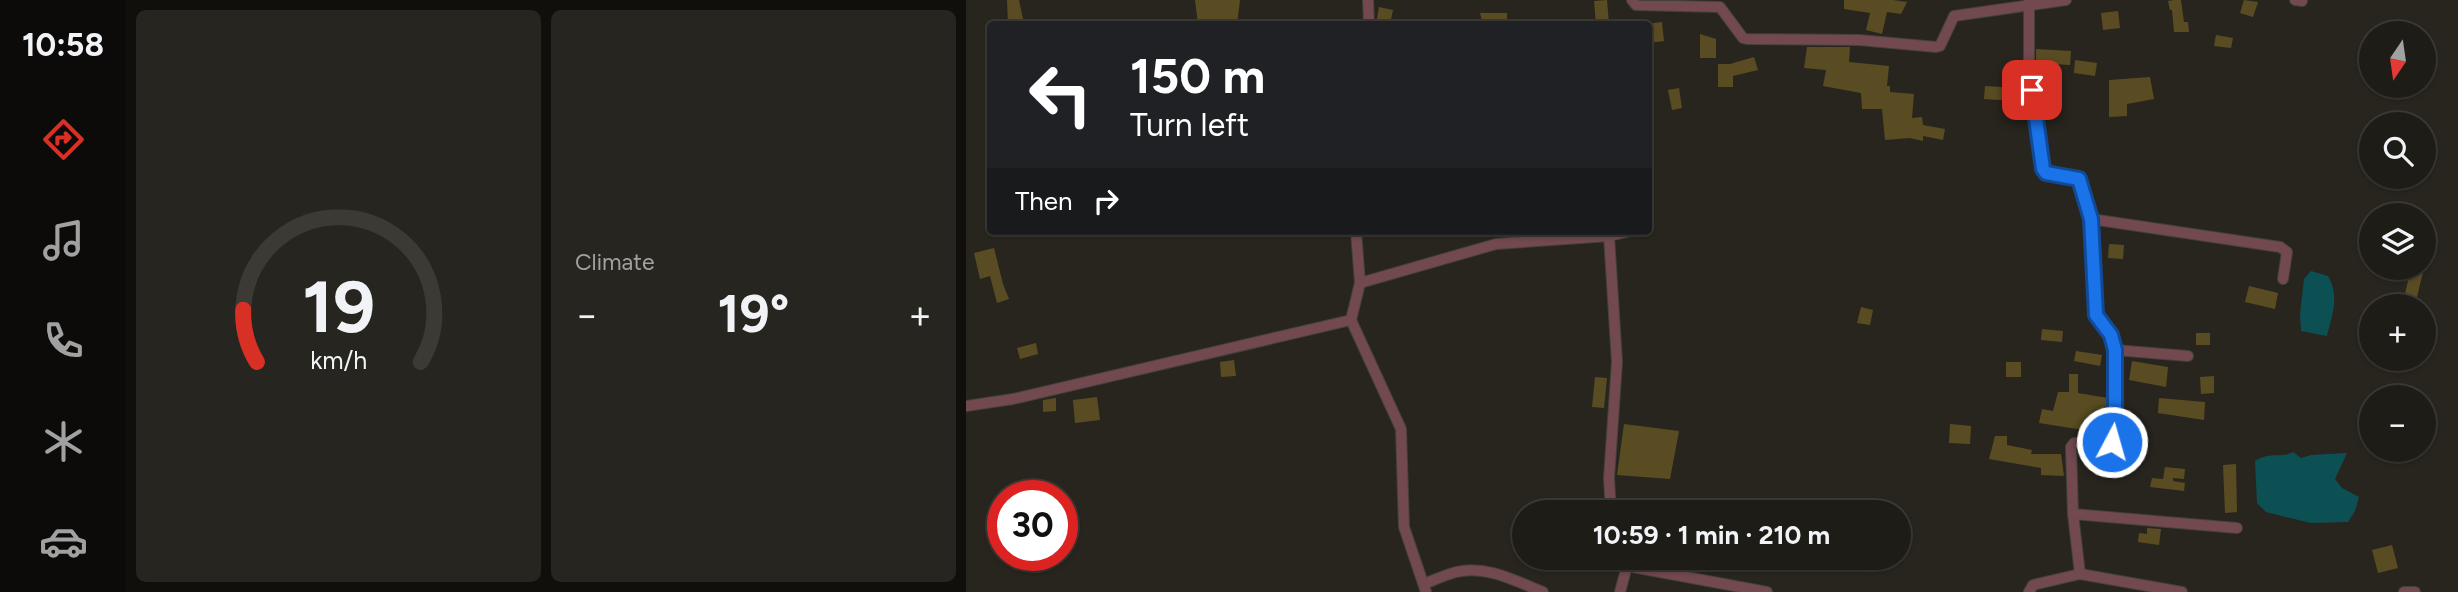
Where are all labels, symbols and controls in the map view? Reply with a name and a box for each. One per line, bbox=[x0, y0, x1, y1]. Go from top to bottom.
north arrow bbox=[2359, 21, 2436, 98]
map controls bbox=[2359, 21, 2436, 462]
text: 10:58 bbox=[22, 26, 104, 64]
text: 150 m bbox=[1130, 46, 1265, 105]
icon: left bbox=[1015, 49, 1106, 140]
pin bbox=[2002, 60, 2062, 120]
icon: arrive bbox=[2013, 71, 2051, 109]
text: Turn left bbox=[1130, 106, 1249, 144]
button: search bbox=[2359, 112, 2436, 189]
icon: directions bbox=[39, 115, 88, 164]
icon: right bbox=[1087, 182, 1125, 220]
text: Then bbox=[1015, 185, 1073, 217]
button: layers bbox=[2359, 203, 2436, 280]
icon: music bbox=[39, 216, 88, 265]
text: Climate bbox=[575, 248, 654, 276]
text: 19 bbox=[302, 263, 375, 350]
text: 19° bbox=[718, 283, 789, 345]
text: − bbox=[575, 292, 599, 338]
text: + bbox=[908, 292, 932, 338]
button: + bbox=[2359, 294, 2436, 371]
icon: phone bbox=[39, 316, 88, 365]
text: km/h bbox=[310, 345, 367, 375]
button: − bbox=[2359, 385, 2436, 462]
position arrow bbox=[2075, 405, 2149, 479]
icon: climate bbox=[39, 417, 88, 466]
speed limit sign: 30 bbox=[987, 480, 1078, 571]
icon: car bbox=[39, 517, 88, 566]
text: 10:59 · 1 min · 210 m bbox=[1593, 519, 1830, 551]

